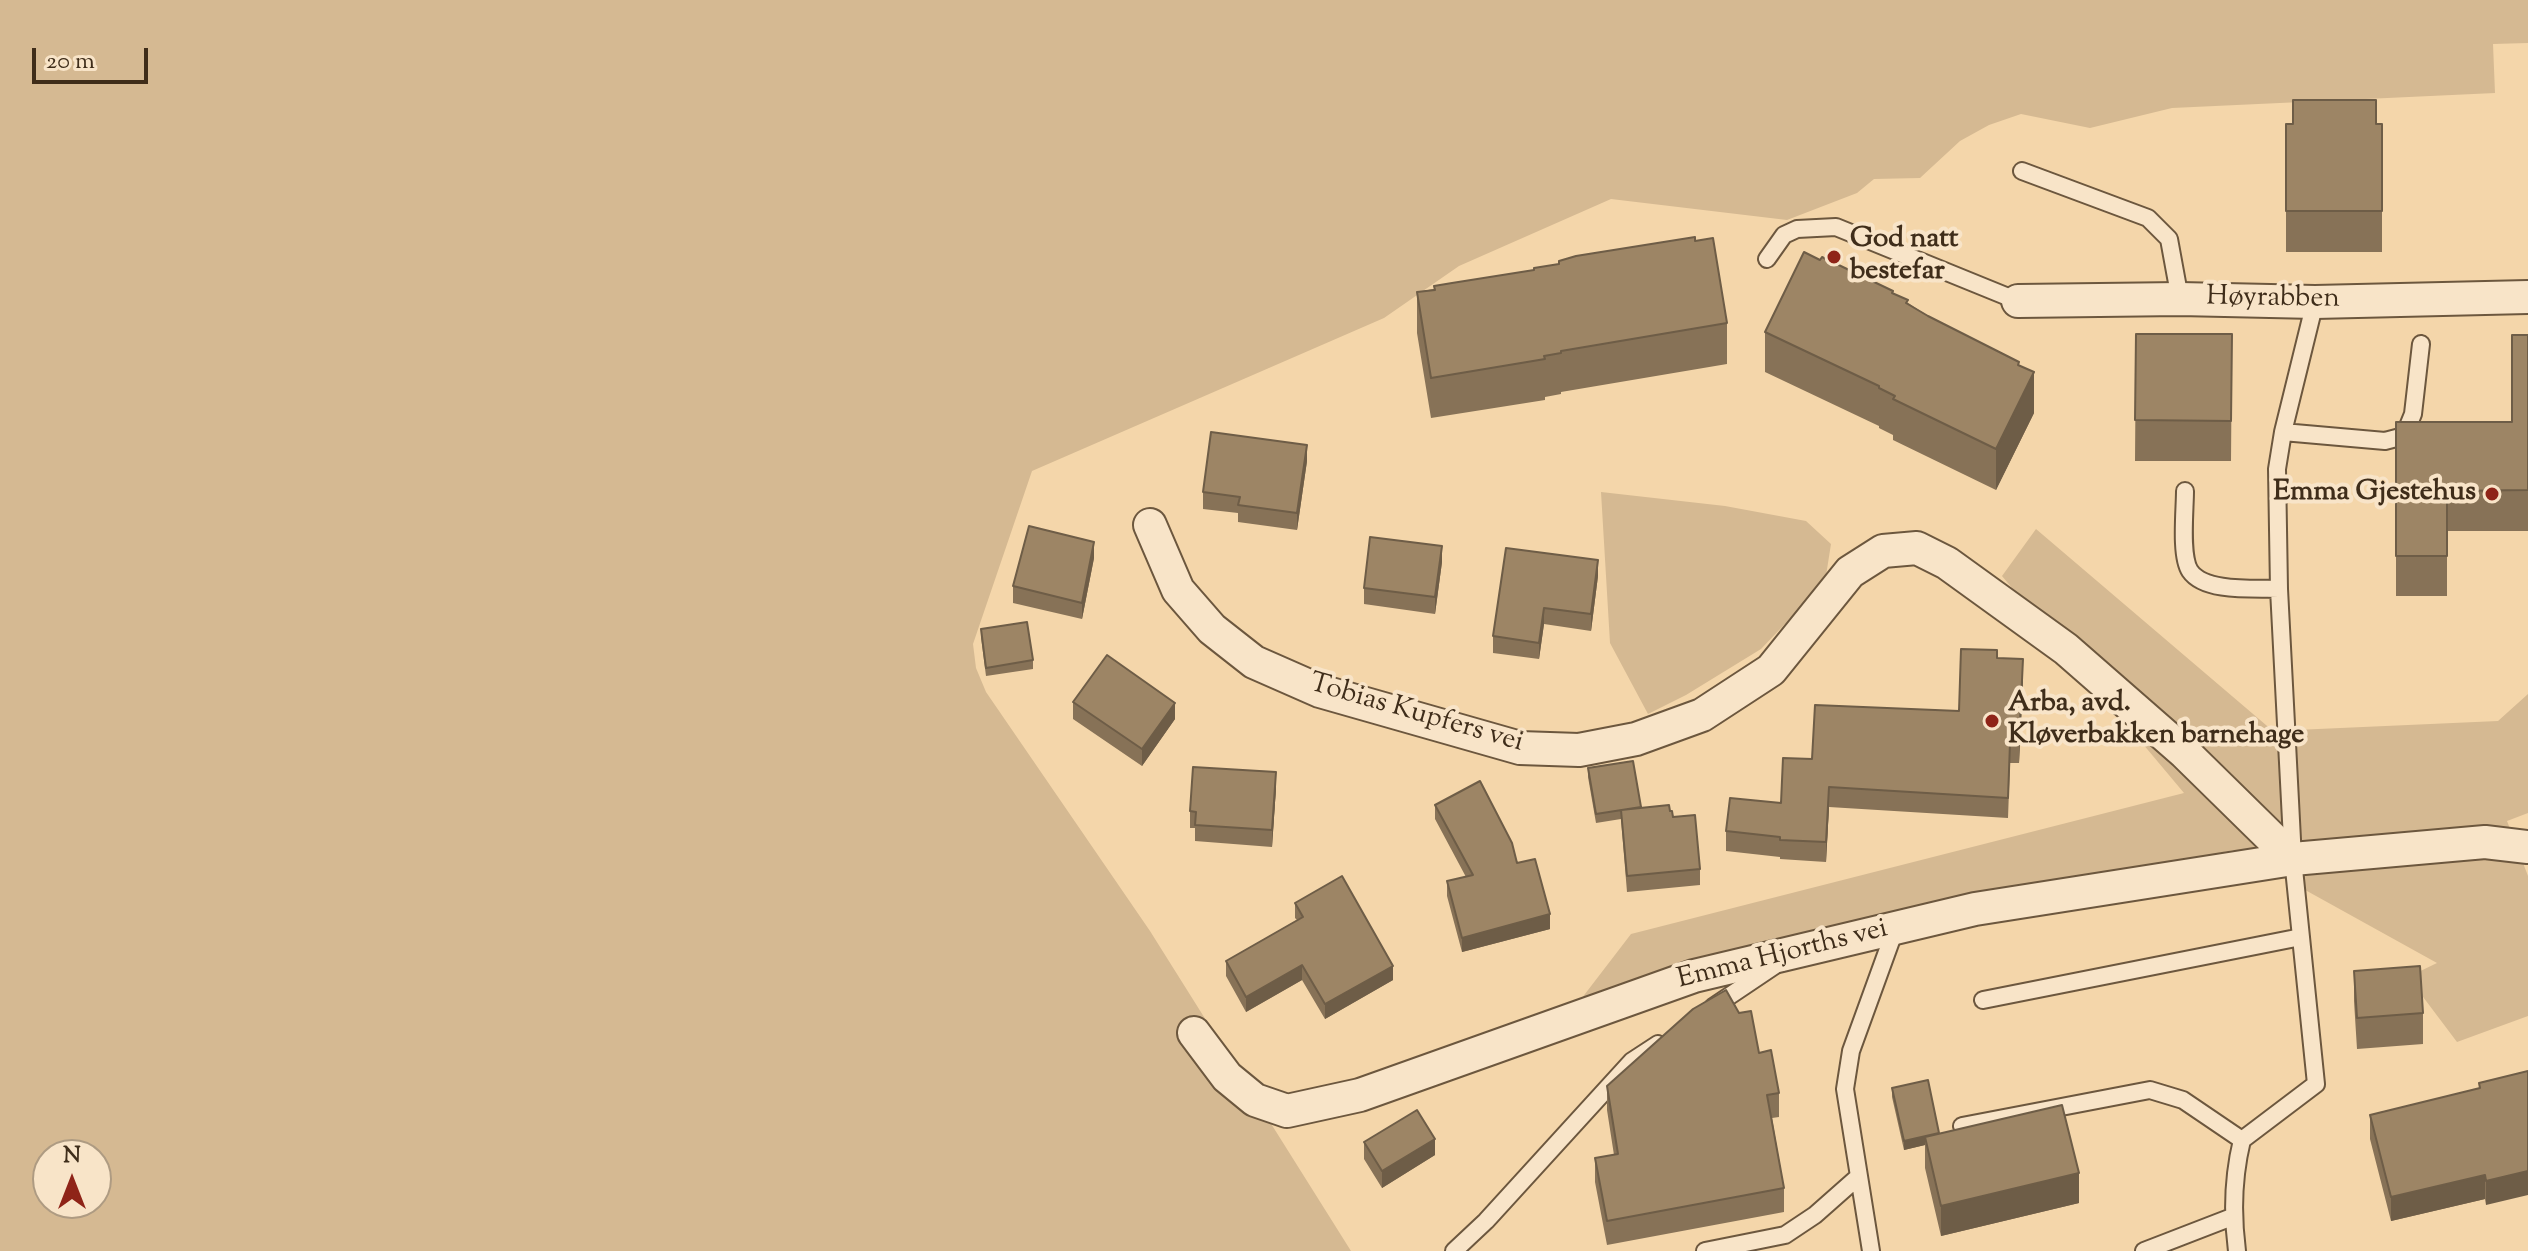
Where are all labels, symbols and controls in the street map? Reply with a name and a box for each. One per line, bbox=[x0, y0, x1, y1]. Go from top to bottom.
scale bar bbox=[36, 32, 152, 82]
text: 20 m bbox=[46, 45, 95, 79]
place label: God natt bestefar bbox=[1850, 224, 1958, 290]
marker: God natt bestefar bbox=[1825, 248, 1843, 266]
street label: Høyrabben bbox=[2206, 282, 2340, 318]
place label: Emma Gjestehus bbox=[2273, 477, 2476, 511]
marker: Emma Gjestehus bbox=[2483, 485, 2501, 503]
street label: Tobias Kupfers vei bbox=[1305, 668, 1527, 762]
place label: Arba, avd. Kløverbakken barnehage bbox=[2008, 688, 2304, 754]
marker: Arba, avd. Kløverbakken barnehage bbox=[1983, 712, 2001, 730]
street label: Emma Hjorths vei bbox=[1674, 914, 1892, 998]
north arrow bbox=[32, 1139, 112, 1219]
text: N bbox=[63, 1141, 81, 1173]

